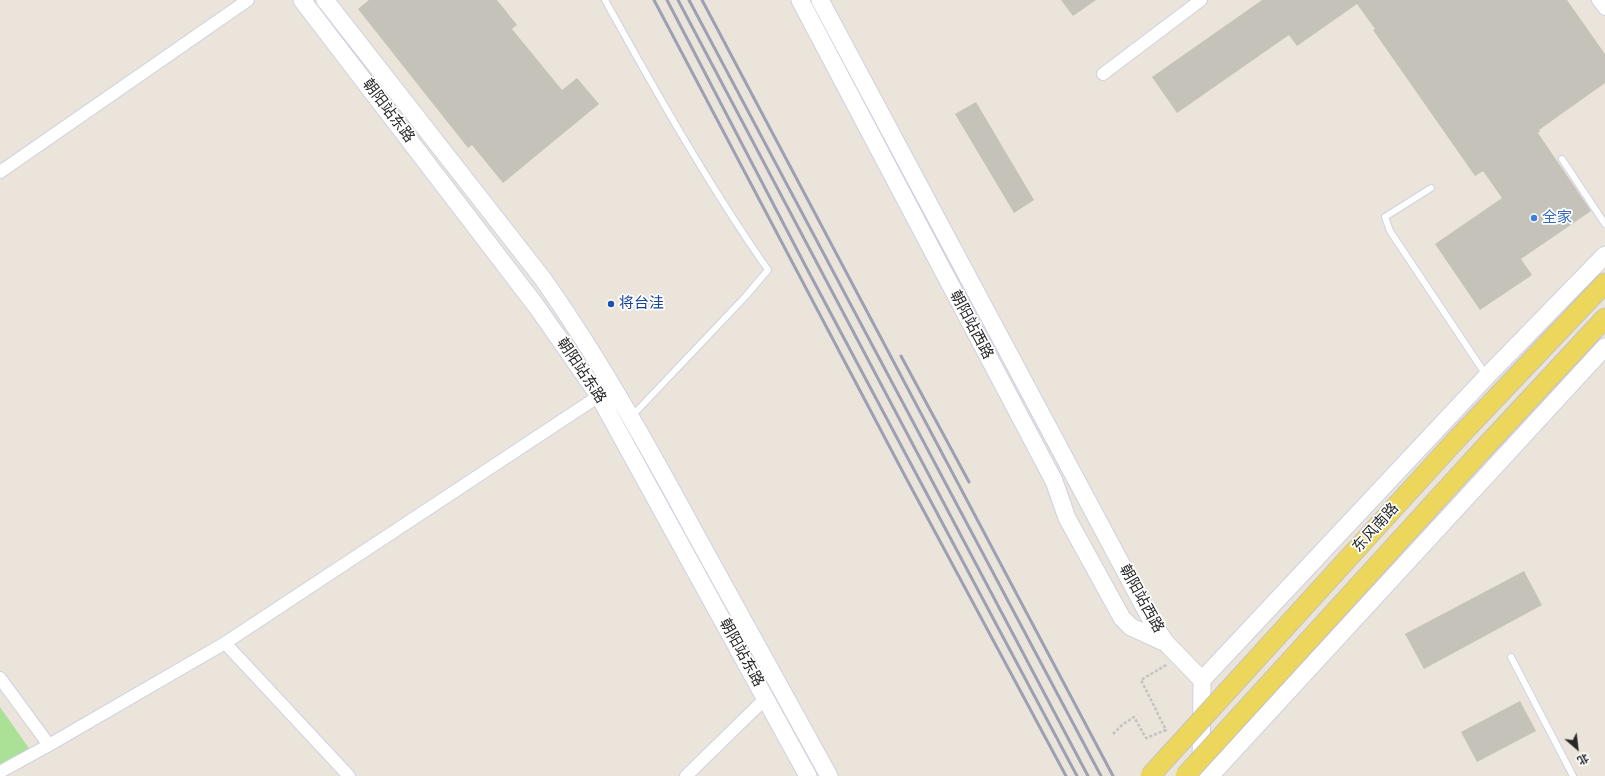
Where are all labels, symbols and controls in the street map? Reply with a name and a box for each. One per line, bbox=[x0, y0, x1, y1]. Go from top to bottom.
street label: 朝阳站东路 bbox=[358, 76, 418, 146]
place label: 全家 bbox=[1542, 209, 1572, 227]
marker: 全家 bbox=[1529, 213, 1539, 223]
street label: 朝阳站西路 bbox=[945, 288, 997, 362]
place label: 将台洼 bbox=[619, 295, 664, 313]
marker: 将台洼 bbox=[606, 299, 616, 309]
street label: 朝阳站东路 bbox=[553, 335, 609, 407]
street label: 东风南路 bbox=[1349, 500, 1403, 556]
street label: 朝阳站西路 bbox=[1115, 562, 1167, 636]
street label: 朝阳站东路 bbox=[715, 616, 767, 690]
north arrow bbox=[1557, 728, 1597, 768]
text: 北 bbox=[1575, 751, 1591, 767]

